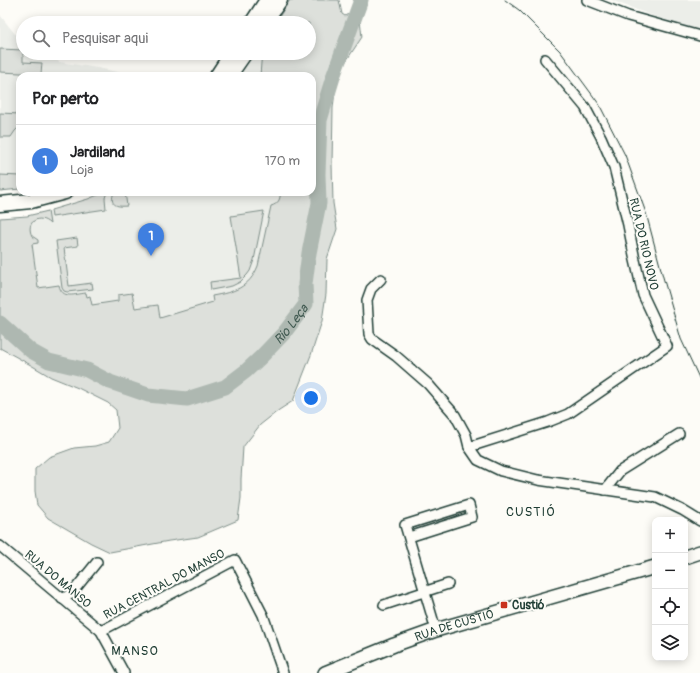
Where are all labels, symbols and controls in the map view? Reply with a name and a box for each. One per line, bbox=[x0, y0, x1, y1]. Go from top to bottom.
search box bbox=[16, 16, 316, 60]
icon: search bbox=[30, 27, 52, 49]
text: Pesquisar aqui bbox=[62, 29, 148, 48]
text: Por perto bbox=[32, 88, 99, 109]
text: Jardiland bbox=[70, 143, 125, 162]
text: 1 bbox=[42, 153, 48, 169]
text: 170 m bbox=[265, 153, 300, 169]
text: Loja bbox=[70, 162, 93, 178]
street label: RUA DO RIO NOVO bbox=[626, 197, 661, 292]
pin: 1 bbox=[138, 223, 164, 256]
water label: Rio Leça bbox=[271, 301, 313, 348]
your location bbox=[301, 388, 321, 408]
district label: CUSTIÓ bbox=[506, 504, 556, 520]
map controls bbox=[652, 517, 688, 661]
button: + bbox=[652, 517, 688, 553]
street label: RUA CENTRAL DO MANSO bbox=[101, 546, 228, 623]
street label: RUA DO MANSO bbox=[21, 547, 94, 612]
button: − bbox=[652, 553, 688, 589]
button: locate bbox=[652, 589, 688, 625]
place label: Custió bbox=[512, 598, 545, 613]
marker: Custió bbox=[499, 600, 509, 610]
street label: RUA DE CUSTIÓ bbox=[413, 606, 496, 645]
button: layers bbox=[652, 625, 688, 661]
district label: MANSO bbox=[111, 643, 159, 659]

